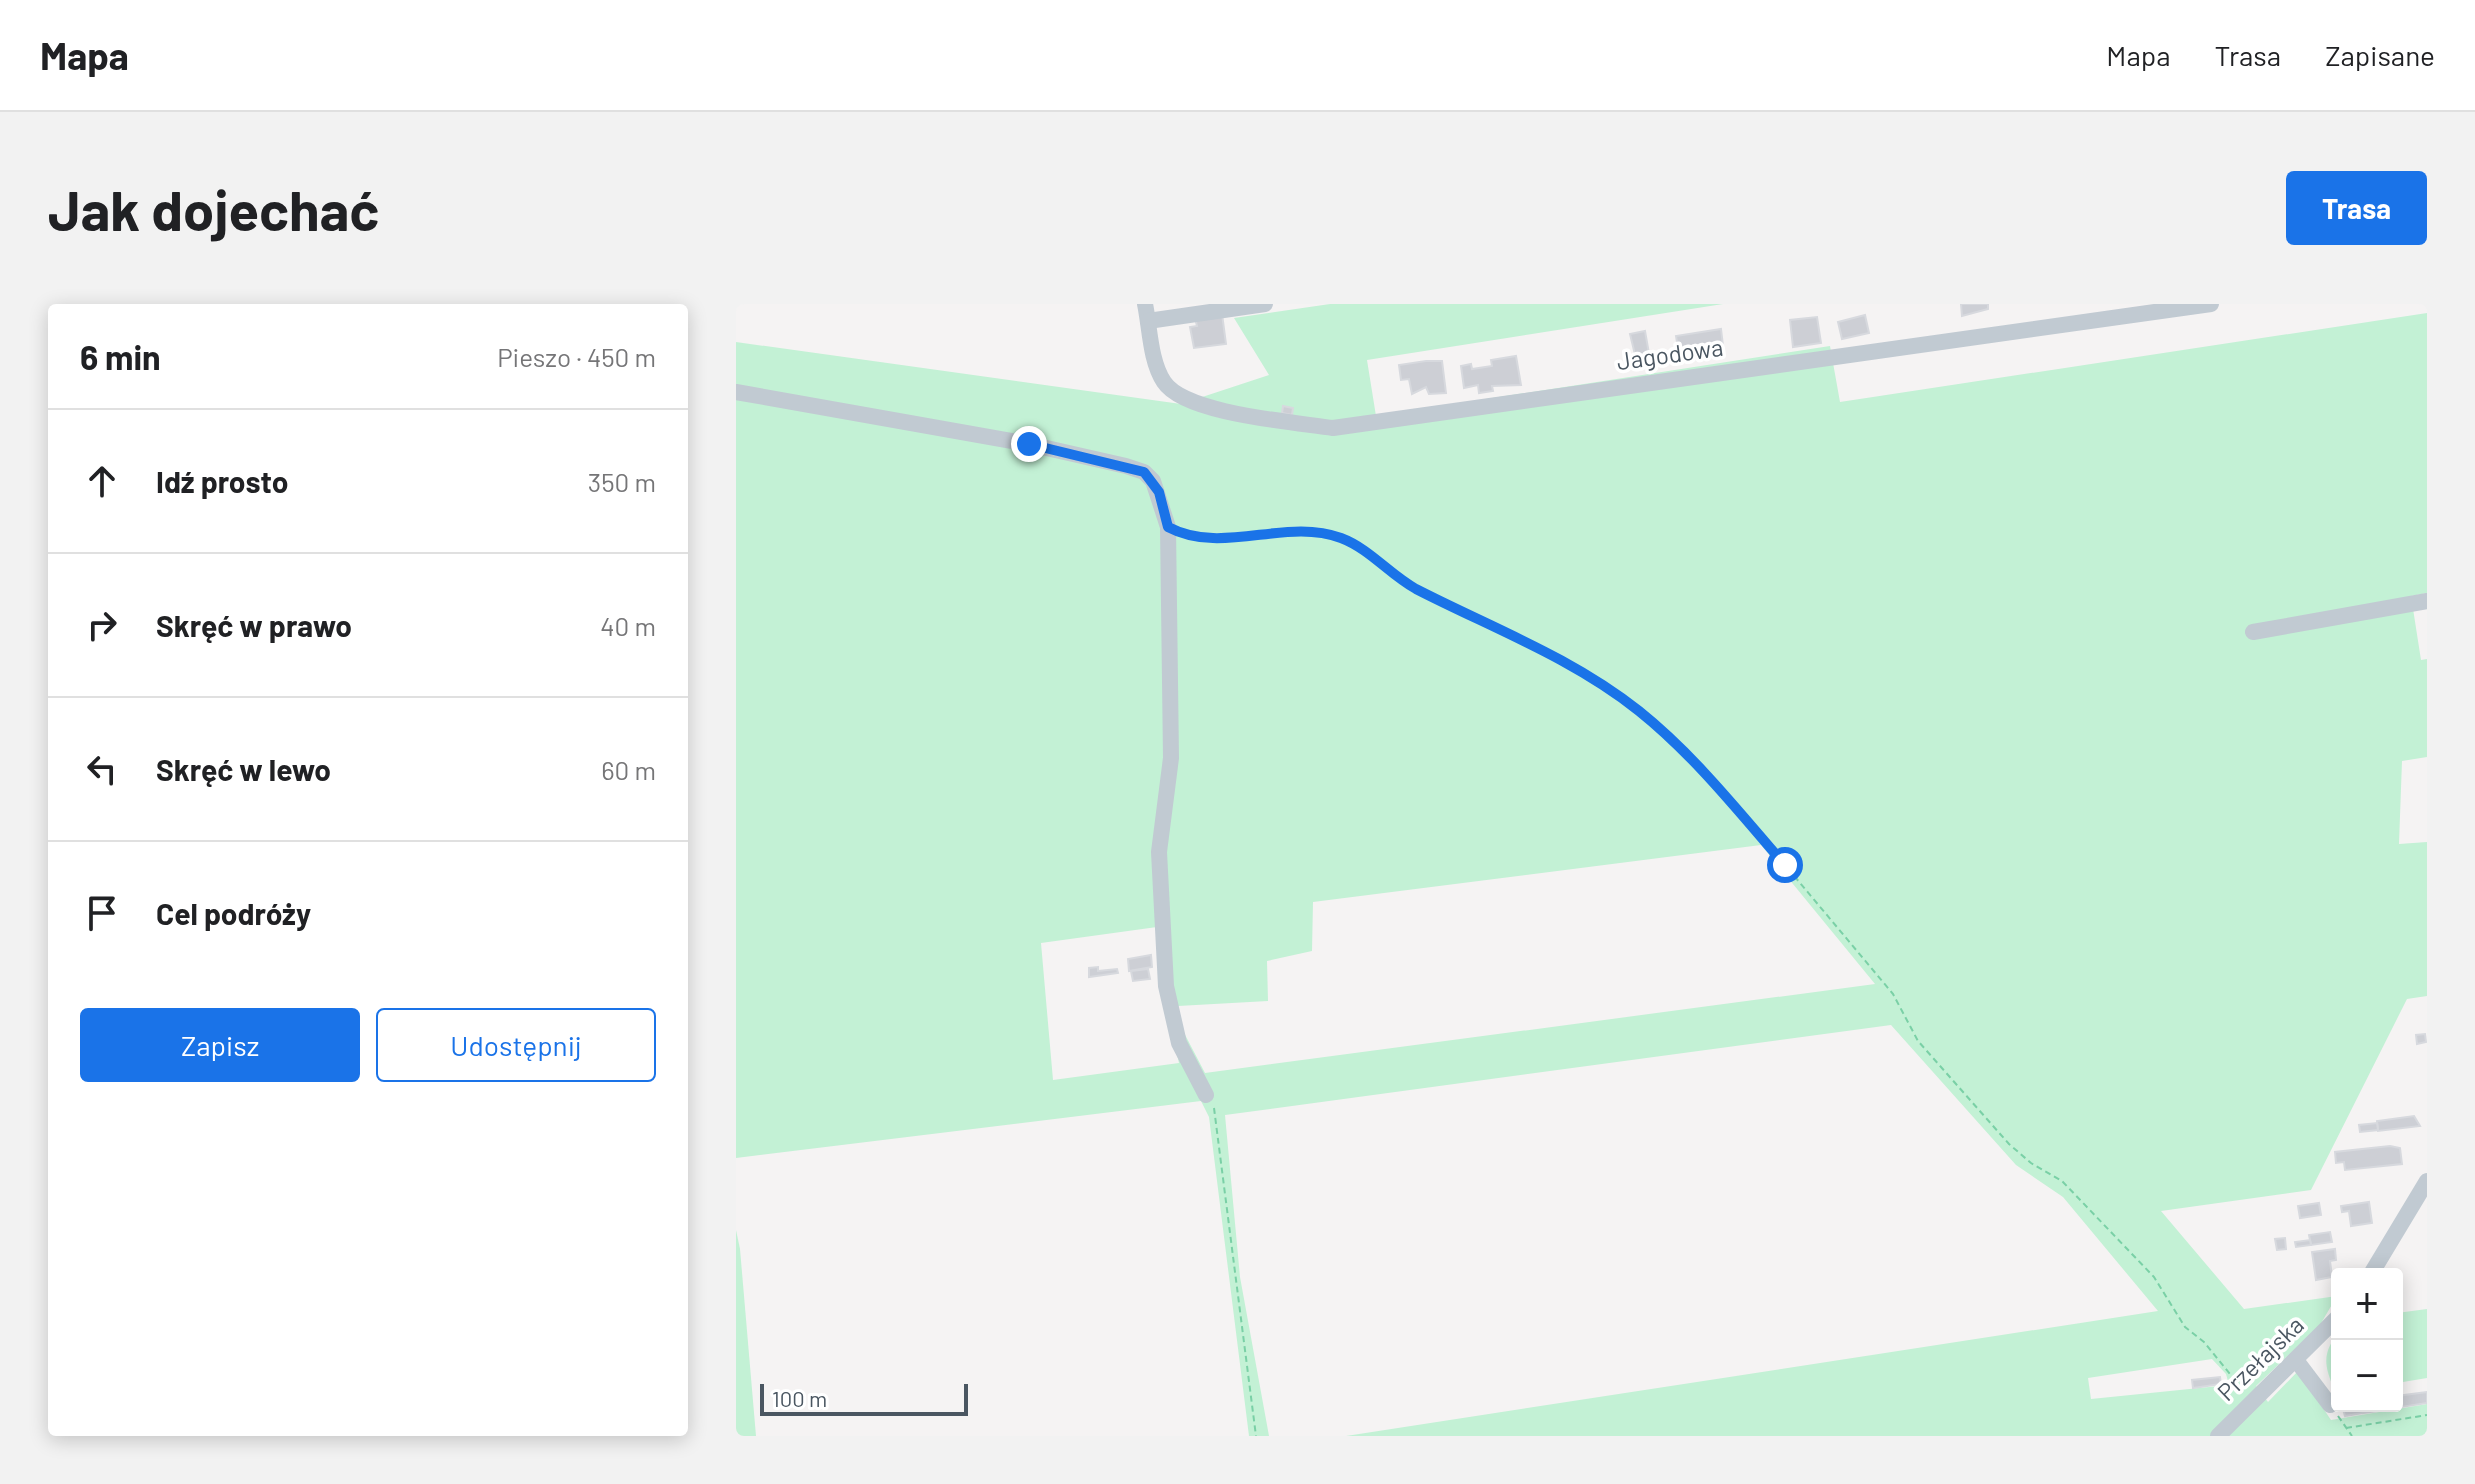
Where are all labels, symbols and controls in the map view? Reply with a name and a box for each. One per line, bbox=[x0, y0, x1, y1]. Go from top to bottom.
text: Mapa bbox=[40, 32, 129, 78]
text: Mapa bbox=[2106, 38, 2170, 72]
text: Trasa bbox=[2214, 38, 2281, 72]
text: Zapisane bbox=[2325, 38, 2435, 72]
button: Trasa bbox=[2286, 171, 2427, 245]
text: Jak dojechać bbox=[48, 175, 379, 242]
street label: Jagodowa bbox=[1615, 332, 1725, 375]
text: 6 min bbox=[80, 336, 161, 377]
text: Pieszo · 450 m bbox=[497, 341, 656, 372]
route end bbox=[1011, 426, 1047, 462]
icon: ahead bbox=[80, 459, 124, 503]
text: Idź prosto bbox=[156, 463, 288, 499]
text: 350 m bbox=[588, 466, 656, 497]
icon: right bbox=[80, 603, 124, 647]
text: Skręć w prawo bbox=[156, 607, 352, 643]
text: 40 m bbox=[600, 610, 656, 641]
icon: left bbox=[80, 747, 124, 791]
text: Skręć w lewo bbox=[156, 751, 331, 787]
text: 60 m bbox=[601, 754, 656, 785]
route start bbox=[1767, 847, 1803, 883]
icon: arrive bbox=[80, 891, 124, 935]
text: Cel podróży bbox=[156, 895, 311, 931]
button: Zapisz bbox=[80, 1008, 360, 1082]
button: Udostępnij bbox=[376, 1008, 656, 1082]
map controls bbox=[2331, 1268, 2403, 1412]
button: + bbox=[2331, 1268, 2403, 1340]
street label: Przełajska bbox=[2211, 1310, 2309, 1406]
button: − bbox=[2331, 1340, 2403, 1412]
scale bar bbox=[760, 1380, 968, 1416]
text: 100 m bbox=[772, 1385, 827, 1411]

